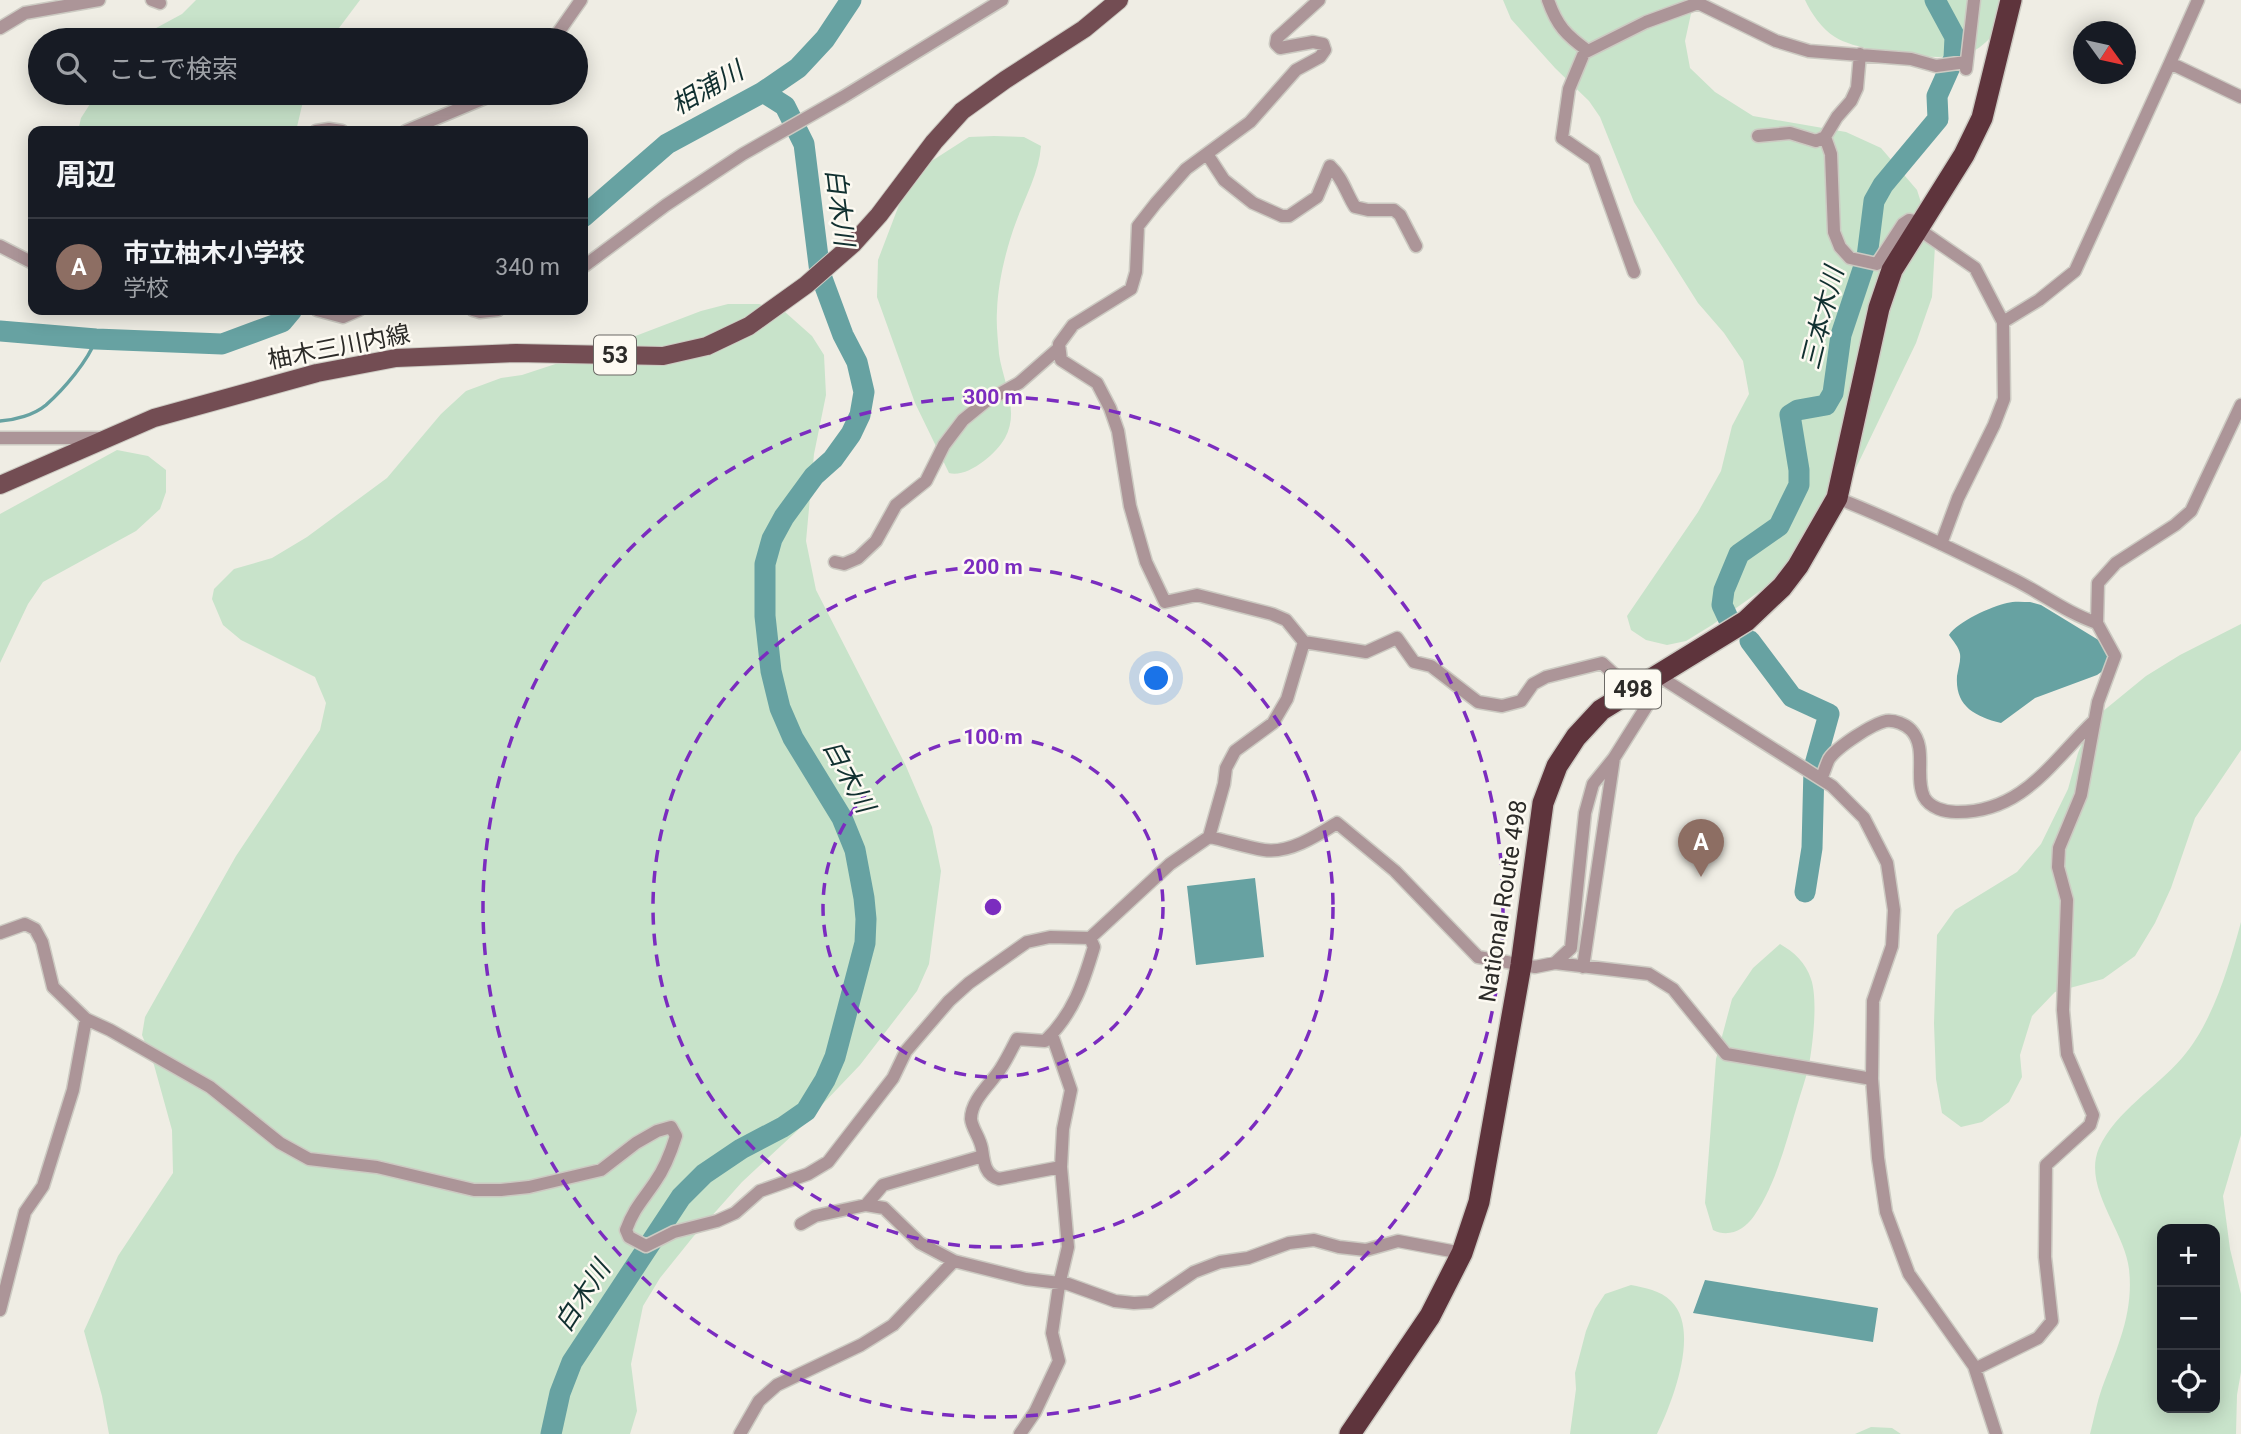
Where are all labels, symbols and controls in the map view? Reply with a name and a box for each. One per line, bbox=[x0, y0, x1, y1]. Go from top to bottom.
north arrow bbox=[2073, 21, 2136, 84]
search box bbox=[28, 28, 588, 105]
icon: search bbox=[52, 48, 90, 86]
text: ここで検索 bbox=[108, 54, 238, 84]
water label: 相浦川 bbox=[666, 54, 751, 120]
text: 周辺 bbox=[56, 157, 116, 192]
water label: 白木川 bbox=[820, 166, 860, 251]
text: 市立柚木小学校 bbox=[123, 238, 305, 268]
text: A bbox=[71, 254, 87, 281]
text: 340 m bbox=[495, 254, 560, 281]
water label: 三本木川 bbox=[1795, 261, 1850, 372]
text: 学校 bbox=[123, 275, 169, 302]
street label: 柚木三川内線 bbox=[266, 320, 412, 374]
road number: 53 bbox=[594, 336, 636, 374]
text: 300 m bbox=[963, 385, 1023, 409]
text: 200 m bbox=[963, 555, 1023, 579]
your location bbox=[1139, 661, 1173, 695]
road number: 498 bbox=[1605, 670, 1661, 708]
text: 100 m bbox=[963, 725, 1023, 749]
water label: 白木川 bbox=[817, 735, 882, 820]
street label: National Route 498 bbox=[1473, 798, 1533, 1004]
pin: A bbox=[1678, 819, 1724, 877]
centre of rings bbox=[981, 895, 1005, 919]
map controls bbox=[2157, 1224, 2220, 1413]
button: + bbox=[2157, 1224, 2220, 1287]
water label: 白木川 bbox=[548, 1253, 617, 1337]
button: − bbox=[2157, 1287, 2220, 1350]
button: locate bbox=[2157, 1350, 2220, 1413]

